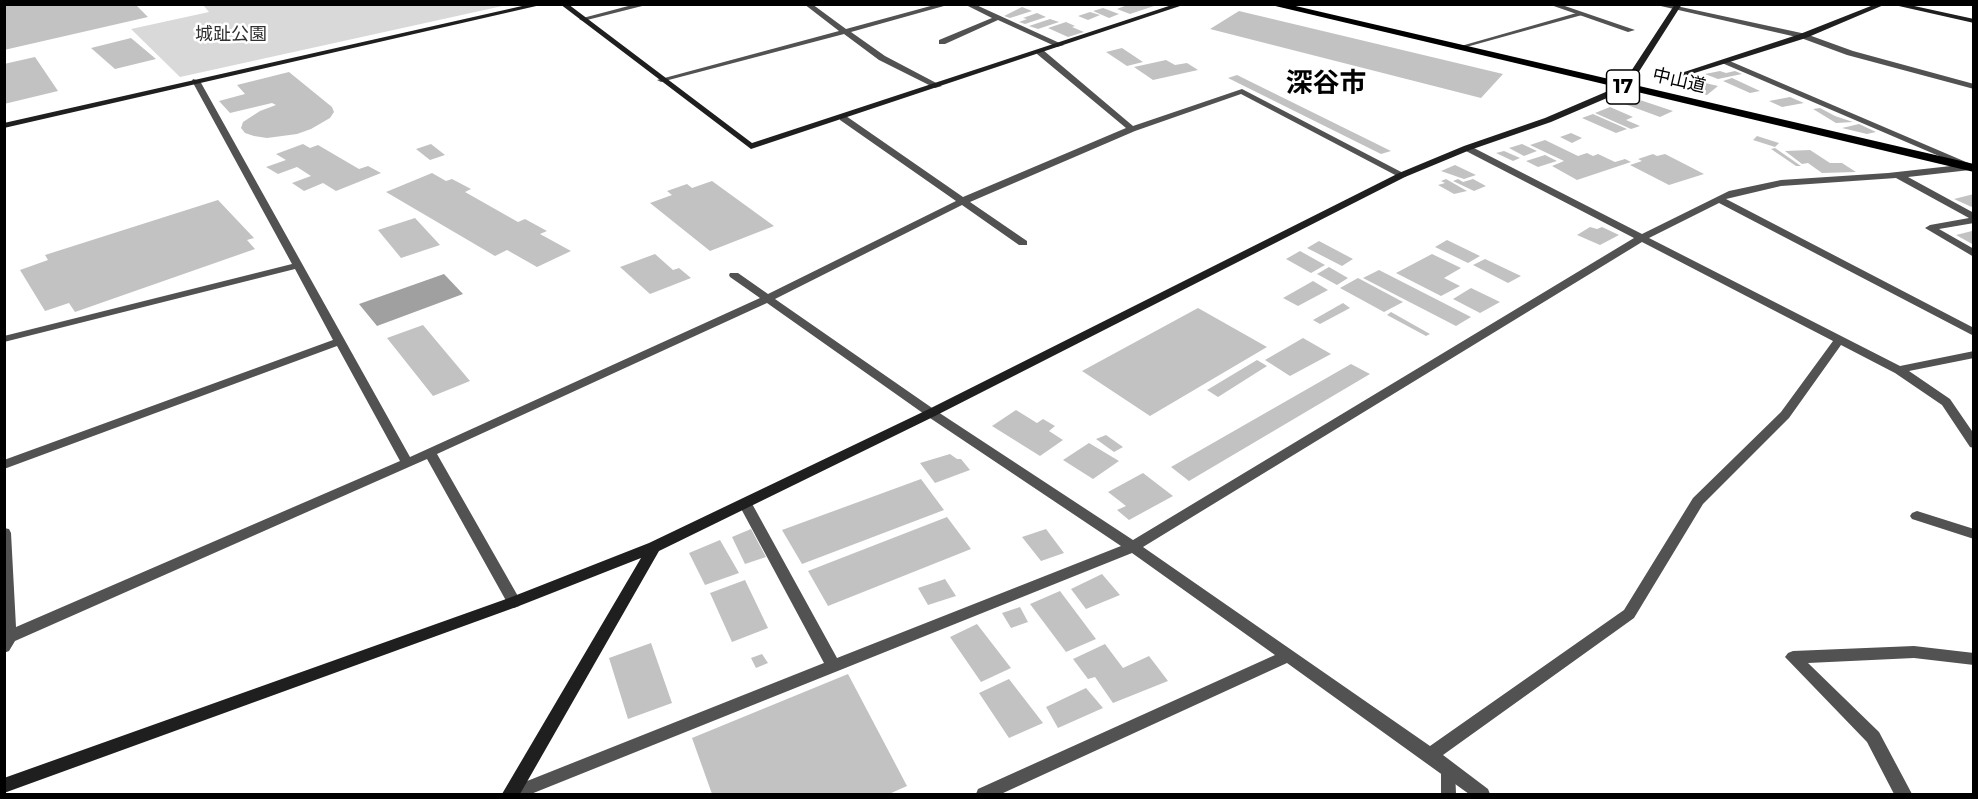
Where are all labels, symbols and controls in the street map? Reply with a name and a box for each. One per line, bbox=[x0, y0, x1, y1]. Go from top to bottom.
park label: 城趾公園 bbox=[195, 24, 267, 46]
street label: 中山道 bbox=[1650, 64, 1708, 98]
district label: 深谷市 bbox=[1286, 68, 1366, 100]
road number: 17 bbox=[1606, 70, 1640, 104]

